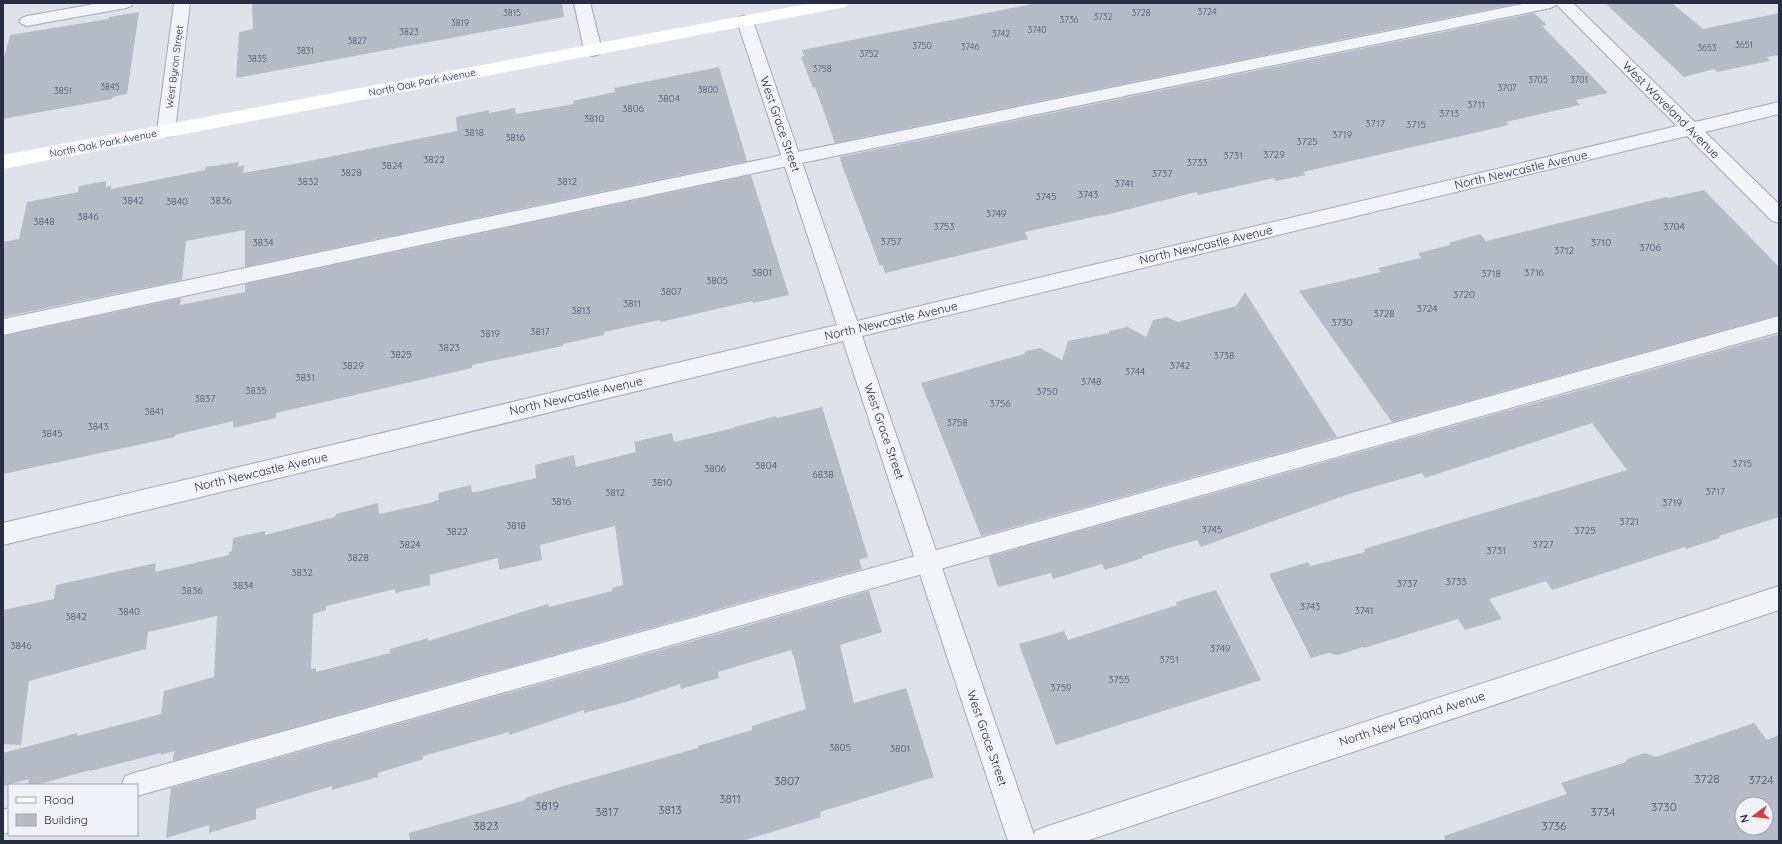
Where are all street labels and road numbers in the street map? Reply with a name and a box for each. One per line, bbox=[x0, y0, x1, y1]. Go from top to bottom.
street label: West Byron Street bbox=[163, 24, 186, 109]
street label: West Waveland Avenue bbox=[1620, 58, 1723, 162]
street label: North Oak Park Avenue bbox=[367, 66, 477, 99]
street label: West Grace Street bbox=[757, 74, 804, 174]
street label: North Oak Park Avenue bbox=[48, 127, 158, 160]
street label: North Newcastle Avenue bbox=[1453, 147, 1589, 192]
street label: North Newcastle Avenue bbox=[1138, 222, 1274, 267]
street label: North Newcastle Avenue bbox=[823, 298, 959, 343]
street label: North Newcastle Avenue bbox=[508, 373, 644, 418]
street label: West Grace Street bbox=[861, 381, 908, 481]
street label: North Newcastle Avenue bbox=[193, 449, 329, 494]
street label: West Grace Street bbox=[964, 688, 1011, 788]
street label: North New England Avenue bbox=[1337, 688, 1487, 749]

